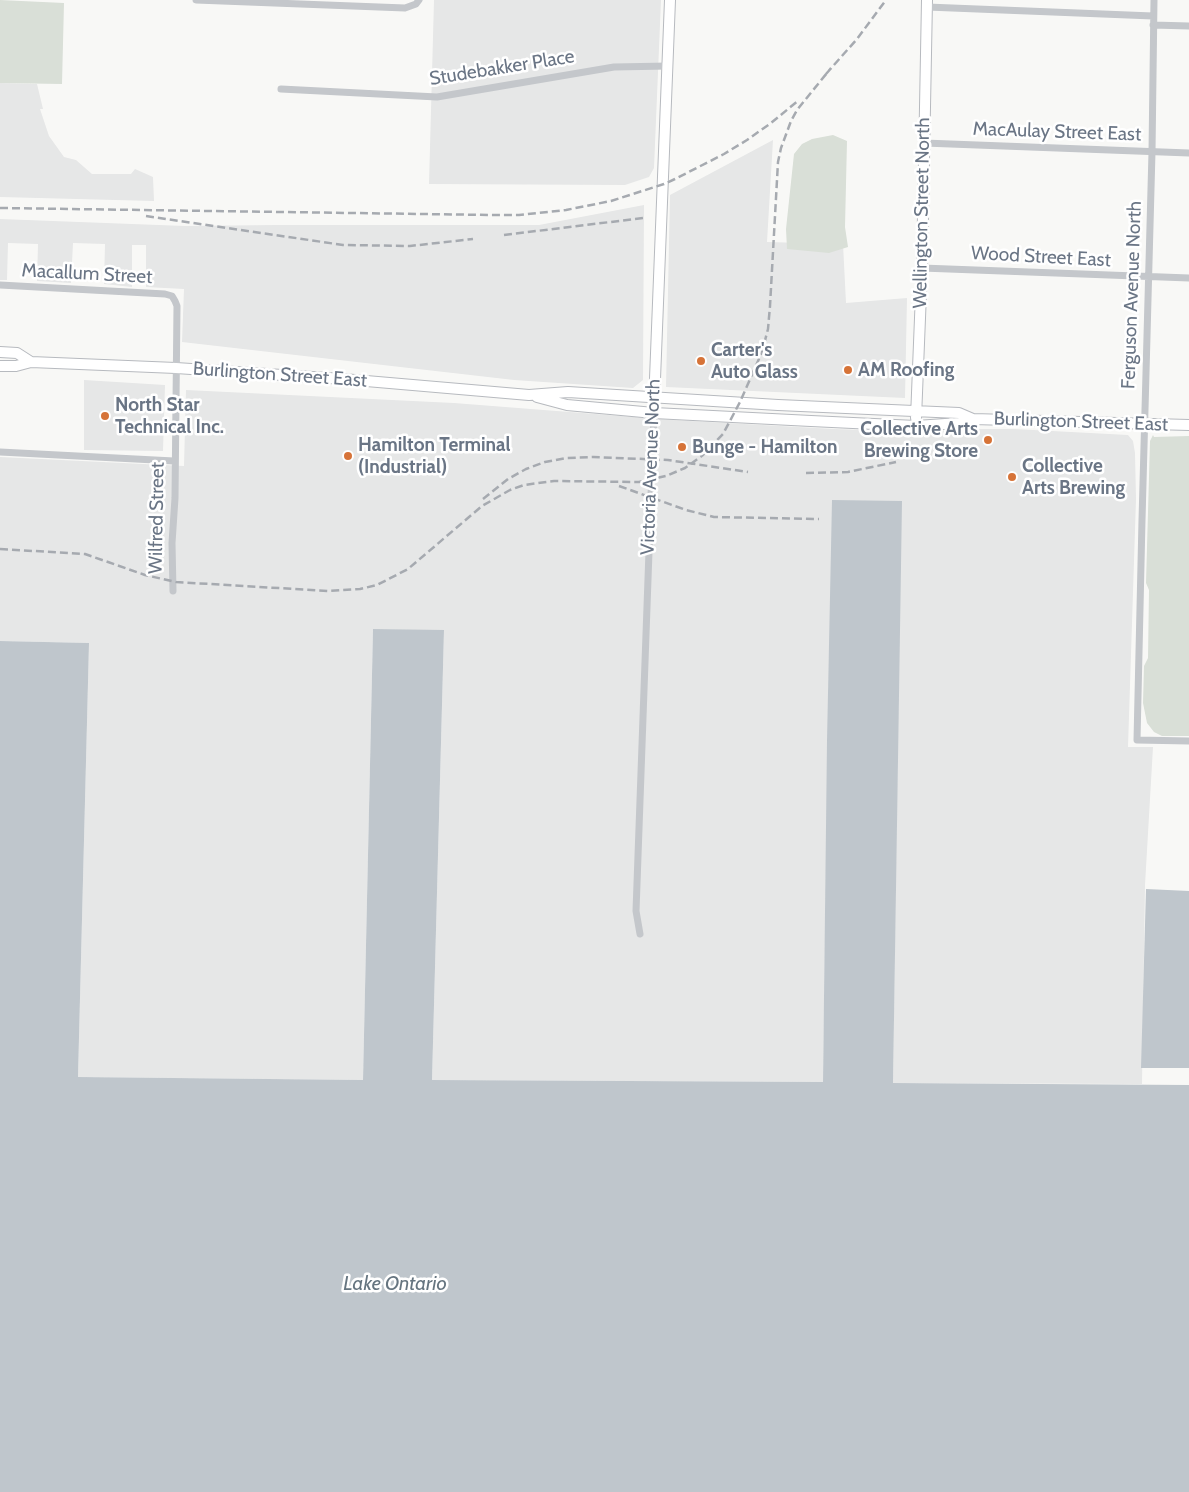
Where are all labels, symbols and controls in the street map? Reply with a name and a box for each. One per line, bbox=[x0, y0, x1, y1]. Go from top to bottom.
street label: Studebakker Place bbox=[428, 45, 576, 91]
street label: Wellington Street North bbox=[909, 117, 935, 309]
street label: MacAulay Street East bbox=[972, 118, 1142, 146]
street label: Ferguson Avenue North bbox=[1117, 201, 1147, 389]
street label: Wood Street East bbox=[971, 242, 1111, 272]
street label: Macallum Street bbox=[21, 259, 153, 289]
place label: Carter's Auto Glass bbox=[711, 339, 798, 383]
marker: Carter's Auto Glass bbox=[695, 355, 707, 367]
street label: Burlington Street East bbox=[192, 358, 368, 392]
place label: AM Roofing bbox=[858, 359, 954, 381]
marker: AM Roofing bbox=[842, 364, 854, 376]
street label: Victoria Avenue North bbox=[637, 379, 665, 555]
place label: North Star Technical Inc. bbox=[115, 394, 224, 438]
street label: Burlington Street East bbox=[993, 408, 1169, 436]
marker: North Star Technical Inc. bbox=[99, 410, 111, 422]
place label: Collective Arts Brewing Store bbox=[860, 418, 978, 462]
place label: Hamilton Terminal (Industrial) bbox=[358, 434, 510, 478]
marker: Collective Arts Brewing Store bbox=[982, 434, 994, 446]
place label: Bunge - Hamilton bbox=[692, 436, 837, 458]
marker: Bunge - Hamilton bbox=[676, 441, 688, 453]
marker: Hamilton Terminal (Industrial) bbox=[342, 450, 354, 462]
place label: Collective Arts Brewing bbox=[1022, 455, 1125, 499]
street label: Wilfred Street bbox=[145, 462, 169, 574]
marker: Collective Arts Brewing bbox=[1006, 471, 1018, 483]
water label: Lake Ontario bbox=[343, 1272, 447, 1296]

